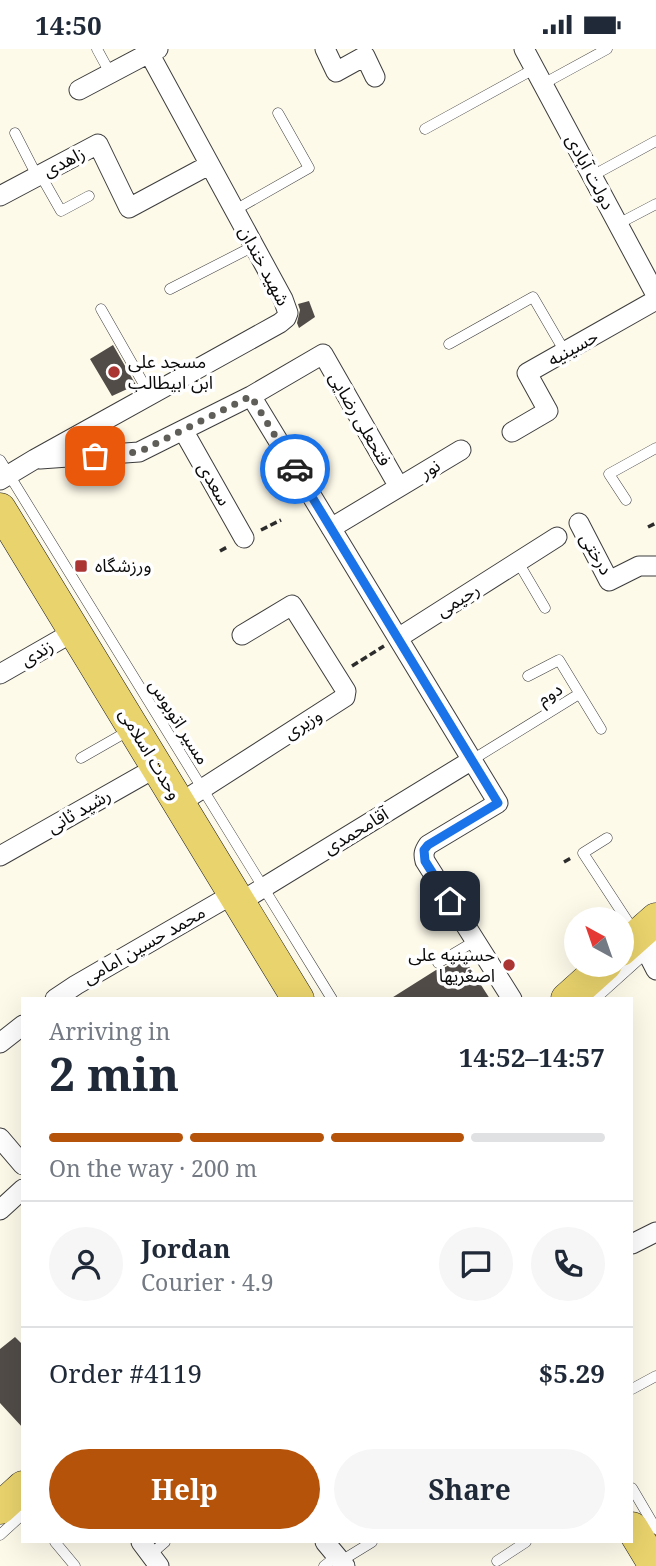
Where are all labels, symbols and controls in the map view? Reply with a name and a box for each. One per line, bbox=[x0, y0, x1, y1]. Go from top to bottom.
text: 14:50 bbox=[35, 7, 102, 43]
street label: دولت آبادی bbox=[561, 130, 621, 213]
street label: زاهدی bbox=[38, 140, 89, 182]
street label: شهید خندان bbox=[234, 221, 296, 310]
street label: حسینیه bbox=[543, 323, 602, 371]
place label: مسجد علی ابن ابیطالب bbox=[128, 349, 213, 394]
marker: مسجد علی ابن ابیطالب bbox=[106, 364, 122, 380]
street label: فتحعلی رضایی bbox=[324, 367, 398, 470]
pin bbox=[65, 426, 125, 486]
courier bbox=[260, 434, 330, 504]
icon: bag bbox=[76, 437, 114, 475]
icon: car bbox=[276, 450, 314, 488]
street label: نور bbox=[414, 453, 444, 484]
street label: سعدی bbox=[193, 457, 237, 510]
street label: درختی bbox=[575, 528, 619, 579]
place label: ورزشگاه bbox=[95, 553, 152, 577]
marker: ورزشگاه bbox=[73, 558, 89, 574]
street label: رحیمی bbox=[431, 577, 484, 622]
street label: زندی bbox=[16, 633, 57, 671]
street label: مسیر اتوبوس bbox=[144, 674, 216, 769]
street label: دوم bbox=[532, 676, 568, 713]
street label: وزیری bbox=[279, 702, 326, 744]
street label: وحدت اسلامی bbox=[114, 703, 188, 804]
street label: رشید ثانی bbox=[42, 782, 115, 838]
street label: آقامحمدی bbox=[318, 801, 393, 859]
pin bbox=[420, 871, 480, 931]
icon: home bbox=[431, 882, 469, 920]
street label: محمد حسین امامی bbox=[78, 899, 209, 989]
north arrow bbox=[564, 907, 634, 977]
map controls bbox=[564, 907, 634, 977]
place label: حسینیه علی اصغریها bbox=[408, 942, 495, 987]
marker: حسینیه علی اصغریها bbox=[501, 957, 517, 973]
text: Arriving in bbox=[49, 1015, 170, 1047]
text: 14:52–14:57 bbox=[459, 1039, 605, 1075]
text: 2 min bbox=[49, 1042, 179, 1104]
text: On the way · 200 m bbox=[49, 1152, 257, 1184]
button: person bbox=[49, 1227, 123, 1301]
button: chat bbox=[439, 1227, 513, 1301]
button: phone bbox=[531, 1227, 605, 1301]
text: Jordan bbox=[141, 1230, 231, 1266]
text: Courier · 4.9 bbox=[141, 1266, 274, 1298]
text: Order #4119 bbox=[49, 1355, 202, 1391]
text: $5.29 bbox=[539, 1355, 605, 1391]
button: Help bbox=[49, 1449, 320, 1529]
button: Share bbox=[334, 1449, 605, 1529]

